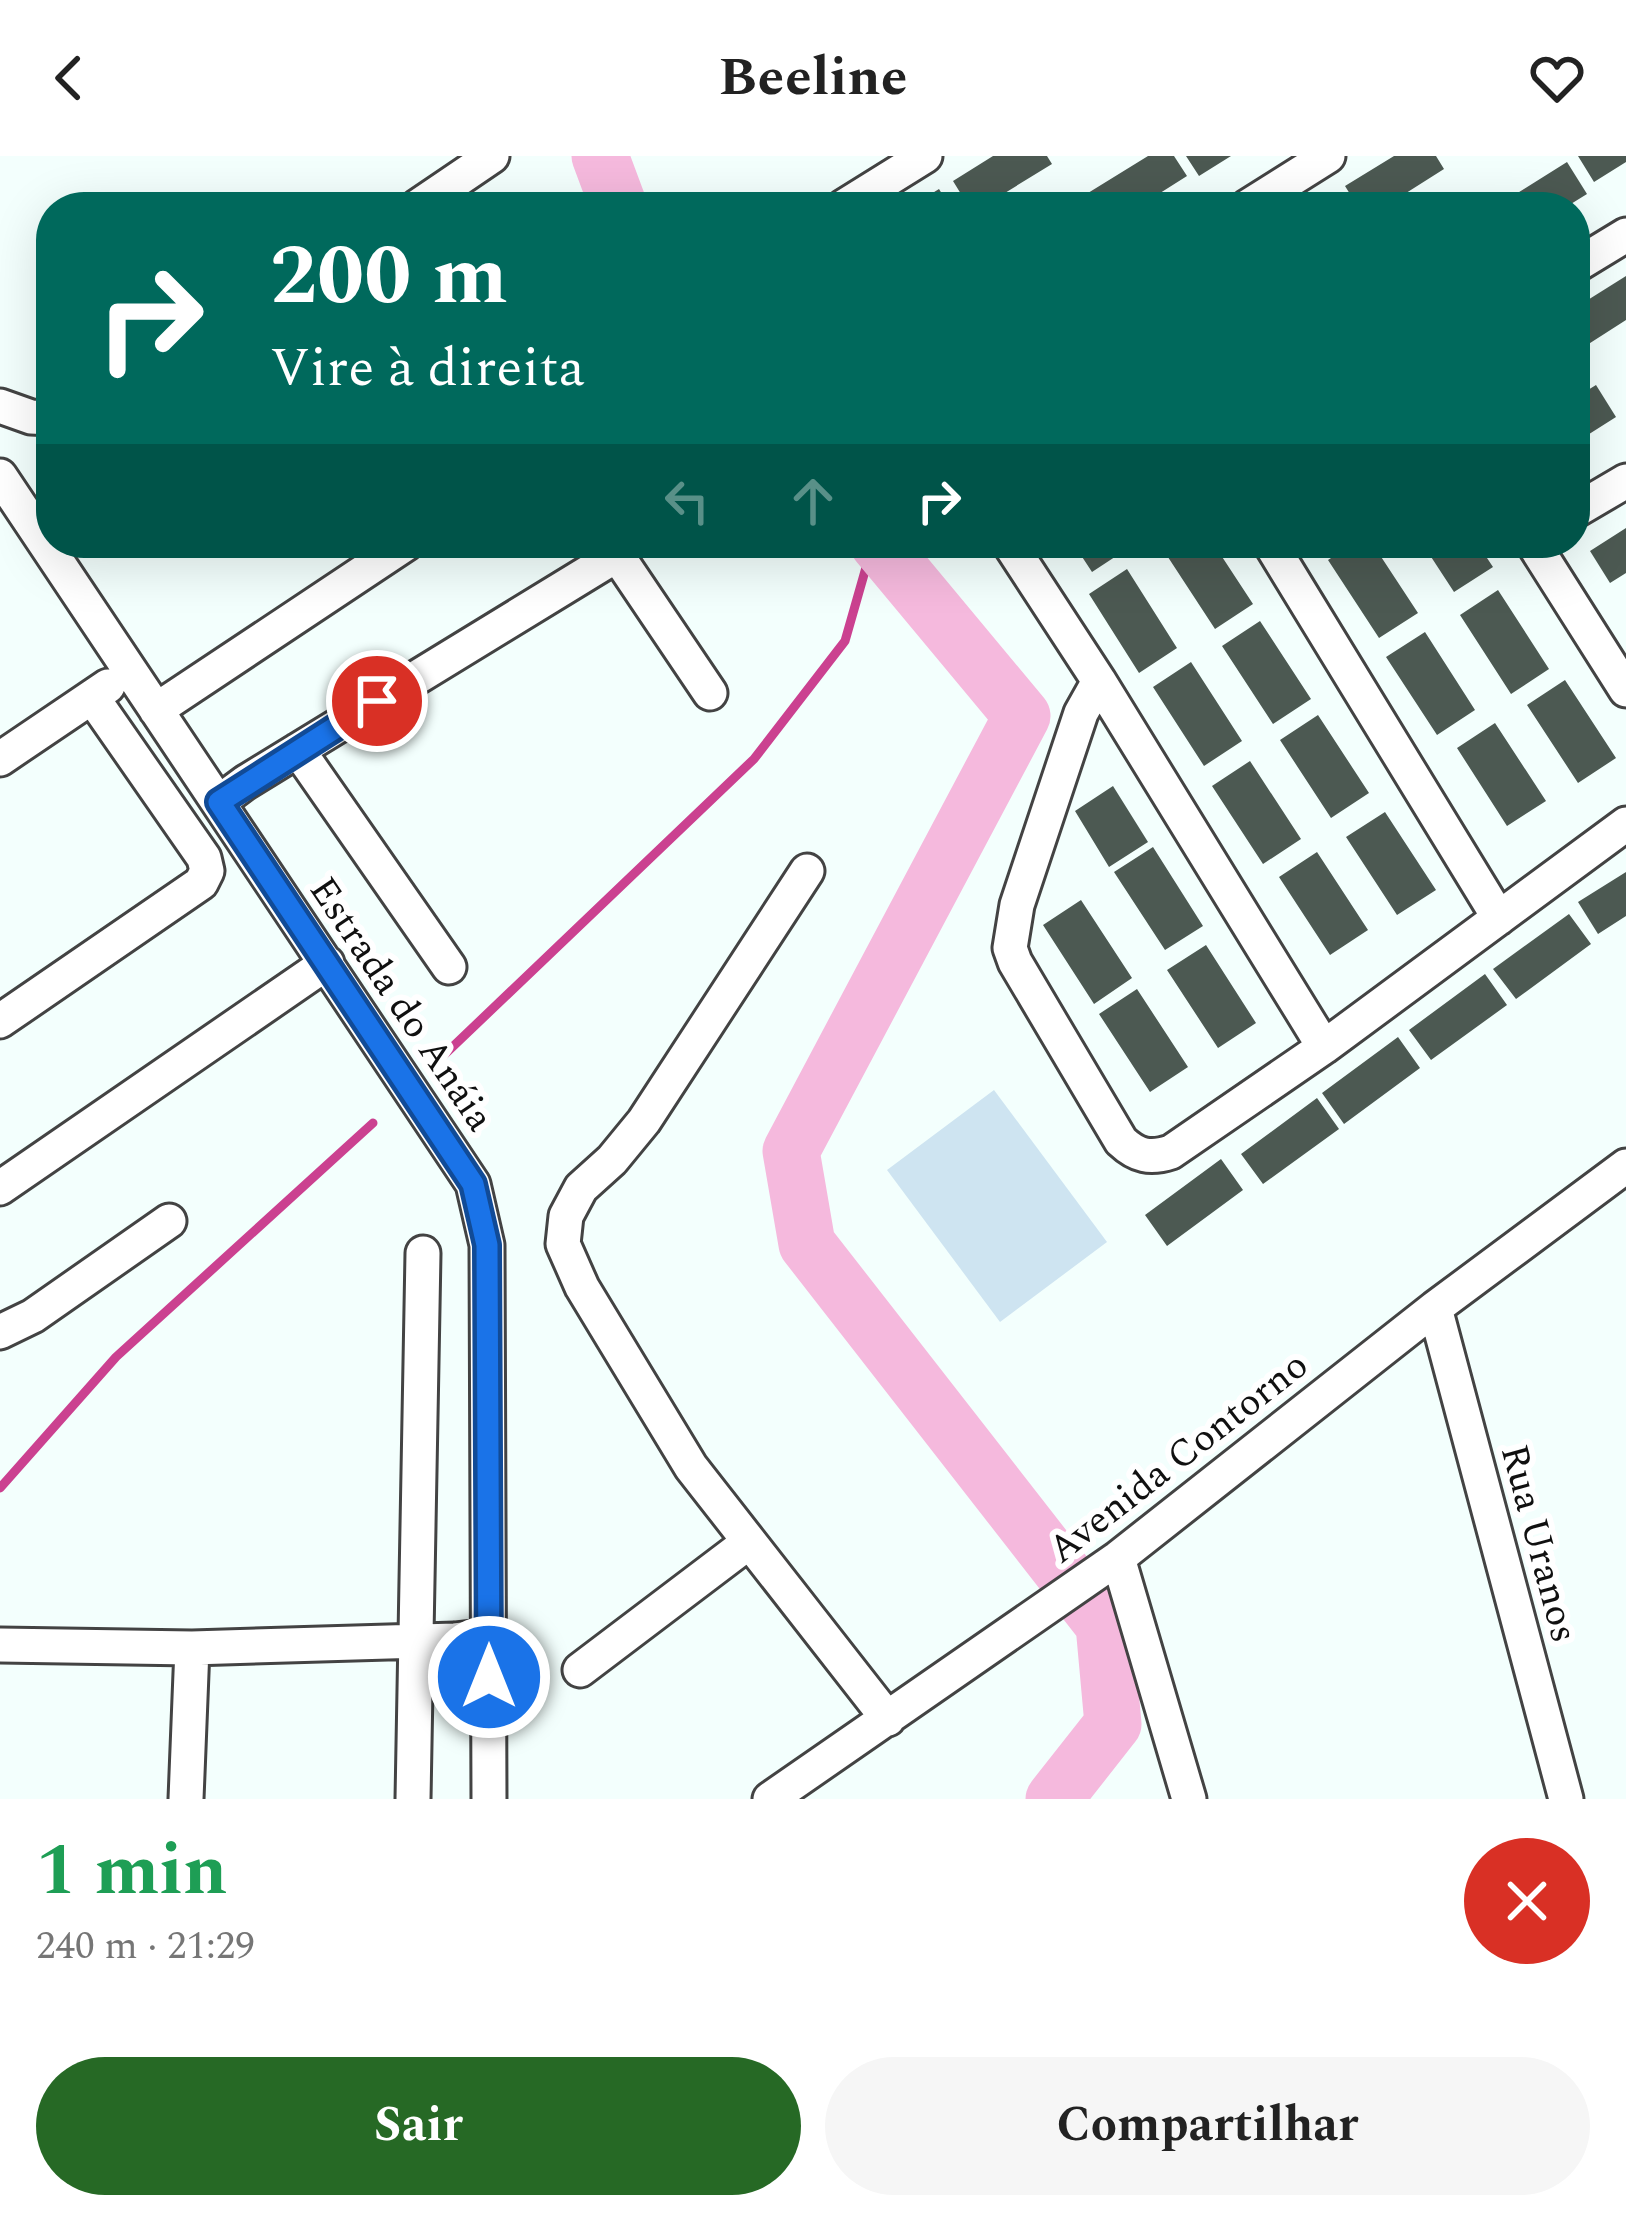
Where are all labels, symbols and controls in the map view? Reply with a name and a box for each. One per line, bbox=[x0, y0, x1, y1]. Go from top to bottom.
text: Beeline bbox=[719, 37, 907, 119]
icon: back bbox=[36, 45, 102, 111]
icon: heart bbox=[1524, 45, 1590, 111]
text: 200 m bbox=[270, 213, 508, 341]
icon: right bbox=[72, 240, 228, 396]
text: Vire à direita bbox=[270, 328, 585, 410]
icon: left bbox=[654, 468, 720, 534]
icon: ahead bbox=[780, 468, 846, 534]
icon: right bbox=[906, 468, 972, 534]
pin bbox=[326, 650, 428, 752]
icon: arrive bbox=[344, 668, 410, 734]
street label: Estrada do Anáia bbox=[294, 865, 508, 1144]
street label: Avenida Contorno bbox=[1036, 1337, 1322, 1579]
street label: Rua Uranos bbox=[1484, 1438, 1593, 1649]
position arrow bbox=[426, 1614, 552, 1740]
text: 1 min bbox=[36, 1817, 228, 1926]
button: close bbox=[1464, 1838, 1590, 1964]
text: 240 m · 21:29 bbox=[36, 1917, 255, 1976]
button: Sair bbox=[36, 2057, 801, 2195]
button: Compartilhar bbox=[825, 2057, 1590, 2195]

